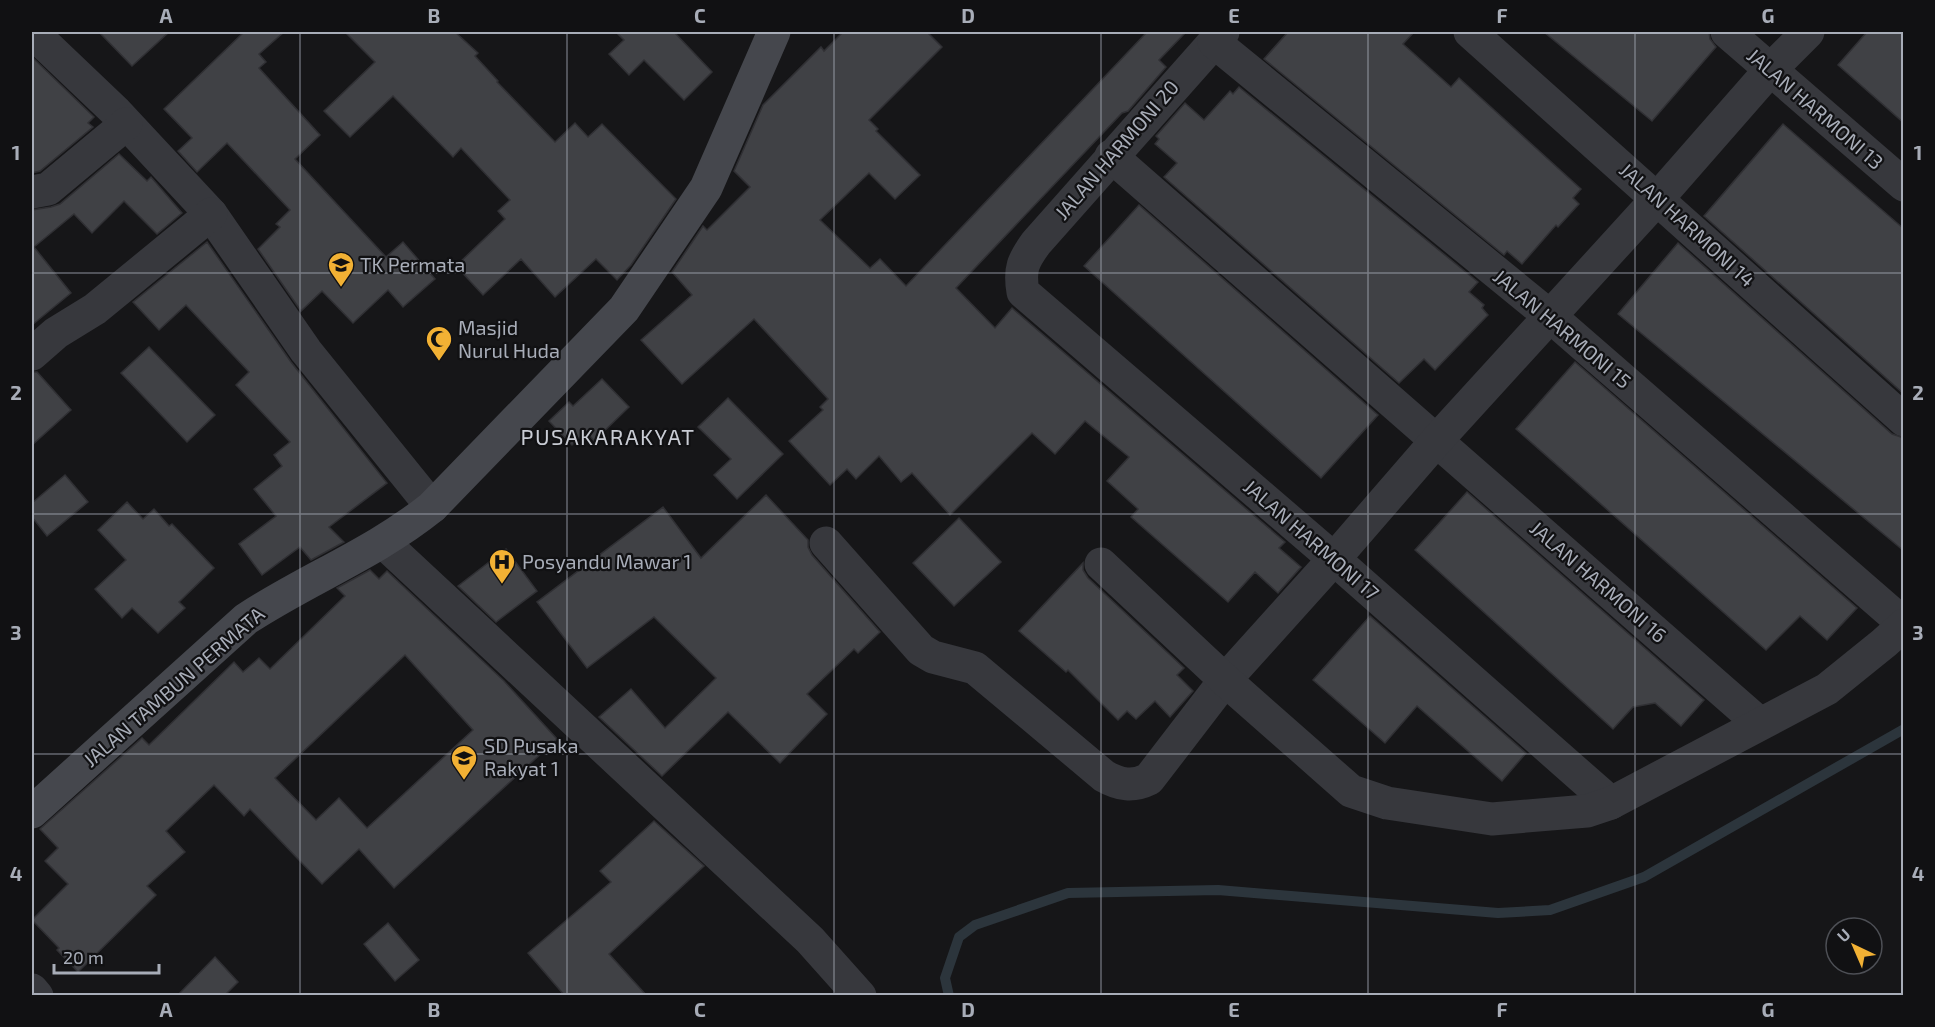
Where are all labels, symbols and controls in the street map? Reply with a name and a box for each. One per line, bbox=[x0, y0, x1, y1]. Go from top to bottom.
text: A bbox=[159, 3, 173, 27]
text: B bbox=[428, 3, 440, 27]
text: C bbox=[694, 3, 706, 27]
text: D bbox=[961, 3, 975, 27]
text: E bbox=[1228, 3, 1240, 27]
text: F bbox=[1496, 3, 1508, 27]
text: G bbox=[1762, 3, 1774, 27]
street label: JALAN HARMONI 13 bbox=[1743, 43, 1889, 174]
street label: JALAN HARMONI 20 bbox=[1049, 75, 1183, 224]
text: 1 bbox=[12, 140, 20, 164]
text: 1 bbox=[1914, 140, 1922, 164]
street label: JALAN HARMONI 14 bbox=[1615, 157, 1760, 291]
school or university icon: TK Permata bbox=[326, 250, 356, 288]
place label: TK Permata bbox=[360, 252, 465, 276]
street label: JALAN HARMONI 15 bbox=[1489, 264, 1636, 393]
place label: Masjid Nurul Huda bbox=[458, 315, 560, 362]
mosque icon: Masjid Nurul Huda bbox=[424, 324, 454, 362]
text: 2 bbox=[10, 380, 22, 404]
text: 2 bbox=[1912, 380, 1924, 404]
district label: PUSAKARAKYAT bbox=[520, 423, 696, 449]
street label: JALAN HARMONI 17 bbox=[1239, 474, 1384, 605]
street label: JALAN HARMONI 16 bbox=[1526, 516, 1672, 647]
hospital icon: Posyandu Mawar 1 bbox=[487, 547, 517, 585]
place label: Posyandu Mawar 1 bbox=[522, 549, 691, 573]
street label: JALAN TAMBUN PERMATA bbox=[78, 601, 269, 771]
text: 3 bbox=[10, 620, 22, 644]
text: 3 bbox=[1912, 620, 1924, 644]
place label: SD Pusaka Rakyat 1 bbox=[484, 733, 578, 780]
school or university icon: SD Pusaka Rakyat 1 bbox=[449, 743, 479, 781]
text: 4 bbox=[10, 861, 23, 885]
text: 4 bbox=[1912, 861, 1925, 885]
north arrow bbox=[1824, 916, 1884, 976]
text: U bbox=[1833, 924, 1854, 945]
scale bar bbox=[54, 937, 159, 975]
text: 20 m bbox=[63, 946, 104, 968]
text: A bbox=[159, 997, 173, 1021]
text: B bbox=[428, 997, 440, 1021]
text: C bbox=[694, 997, 706, 1021]
text: D bbox=[961, 997, 975, 1021]
text: E bbox=[1228, 997, 1240, 1021]
text: F bbox=[1496, 997, 1508, 1021]
text: G bbox=[1762, 997, 1774, 1021]

